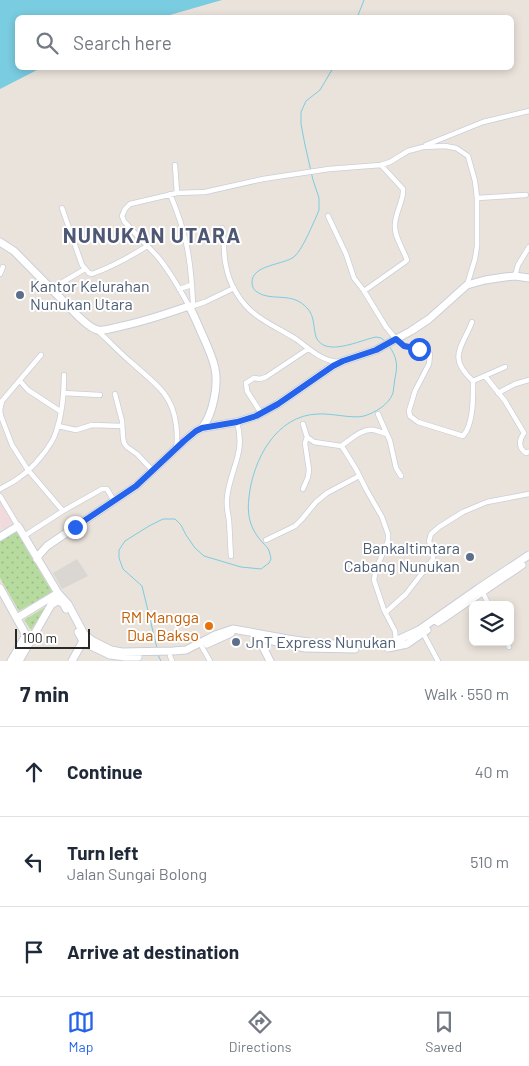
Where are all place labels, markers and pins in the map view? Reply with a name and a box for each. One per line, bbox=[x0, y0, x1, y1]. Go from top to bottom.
place label: Kantor Kelurahan Nunukan Utara bbox=[30, 276, 150, 313]
marker: Kantor Kelurahan Nunukan Utara bbox=[14, 289, 26, 301]
place label: Bankaltimtara Cabang Nunukan bbox=[344, 538, 460, 575]
marker: Bankaltimtara Cabang Nunukan bbox=[464, 551, 476, 563]
place label: RM Mangga Dua Bakso bbox=[121, 607, 199, 644]
marker: RM Mangga Dua Bakso bbox=[203, 620, 215, 632]
place label: JnT Express Nunukan bbox=[246, 632, 396, 651]
marker: JnT Express Nunukan bbox=[230, 636, 242, 648]

